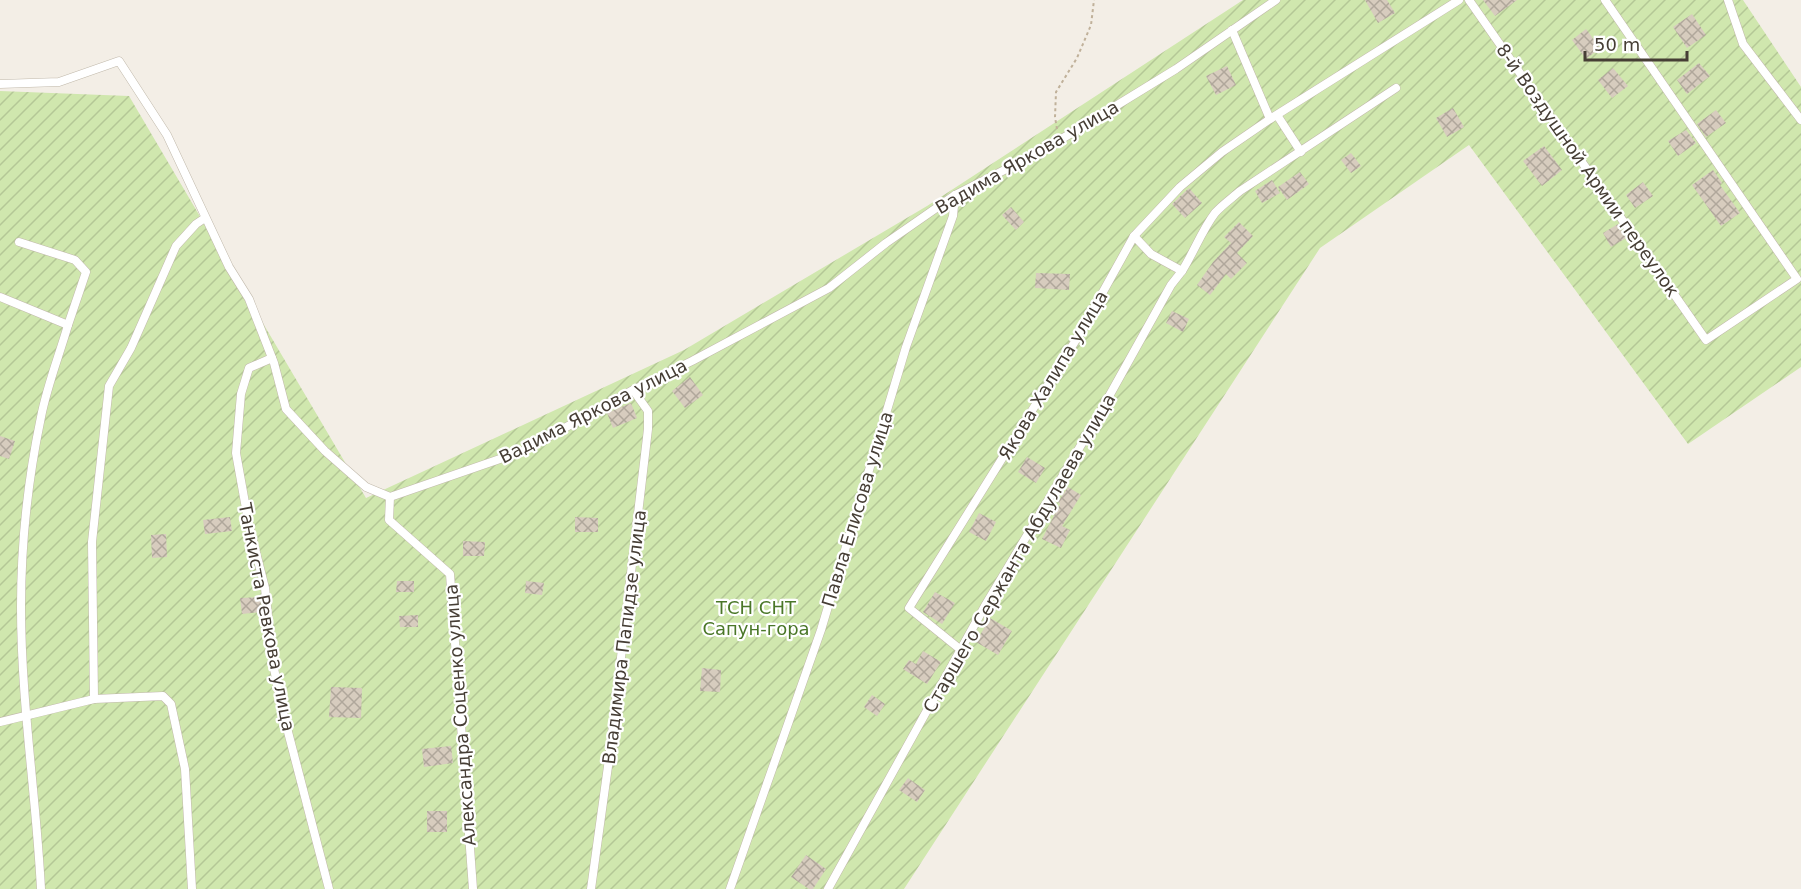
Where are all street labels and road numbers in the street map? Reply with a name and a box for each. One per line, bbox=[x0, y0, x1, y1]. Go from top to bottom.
street label: 8-й Воздушной Армии переулок bbox=[1492, 40, 1684, 301]
street label: Вадима Яркова улица bbox=[932, 96, 1122, 218]
street label: Якова Халипа улица bbox=[994, 286, 1112, 464]
street label: Вадима Яркова улица bbox=[495, 354, 691, 468]
street label: Старшего Сержанта Абдулаева улица bbox=[919, 390, 1119, 716]
street label: Павла Елисова улица bbox=[817, 409, 897, 609]
street label: Танкиста Ревкова улица bbox=[234, 500, 299, 733]
street label: Владимира Папидзе улица bbox=[598, 508, 650, 766]
street label: Александра Соценко улица bbox=[440, 583, 480, 847]

